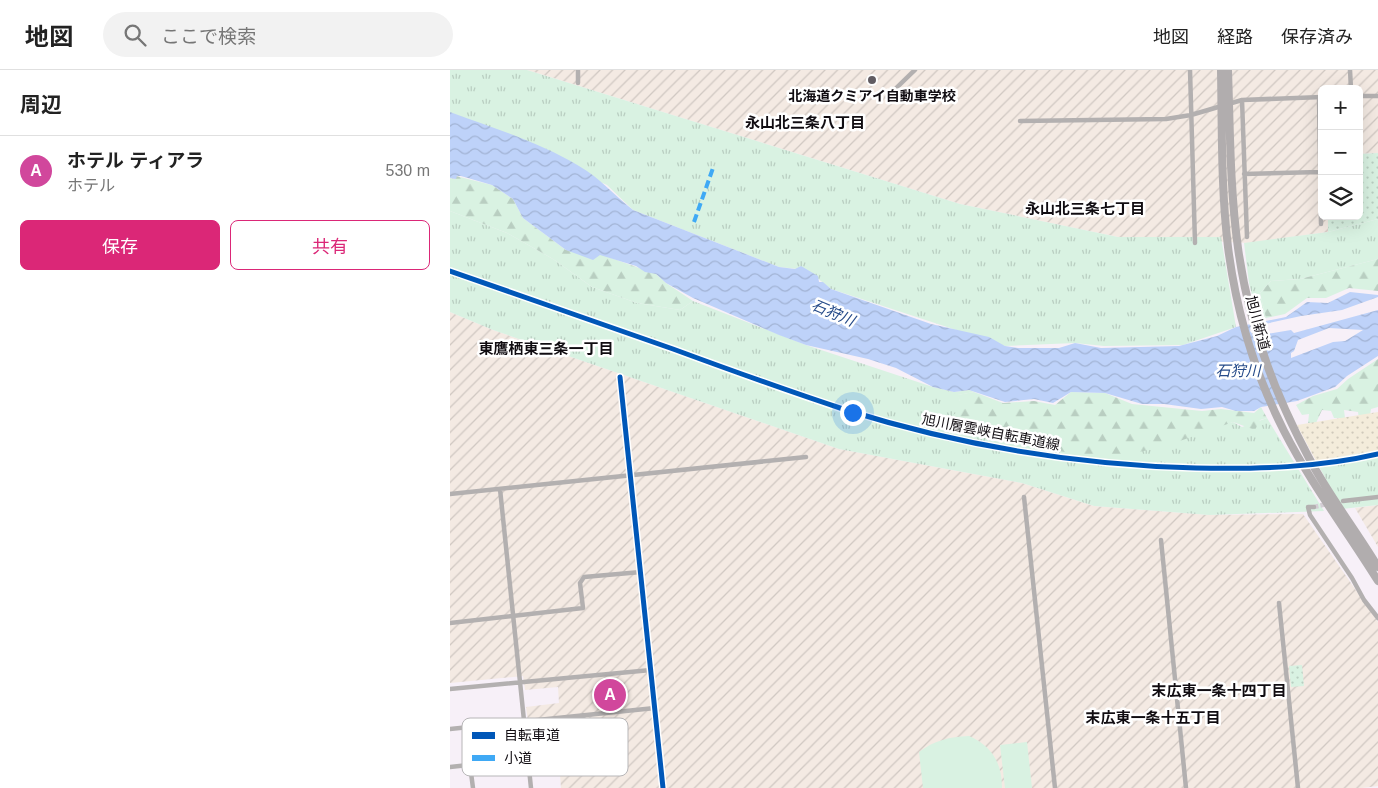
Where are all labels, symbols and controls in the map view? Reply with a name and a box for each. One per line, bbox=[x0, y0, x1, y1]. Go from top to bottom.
search box bbox=[103, 12, 453, 57]
icon: search bbox=[121, 21, 149, 49]
text: 地図 bbox=[25, 23, 73, 50]
text: ここで検索 bbox=[161, 26, 256, 47]
text: 地図 bbox=[1153, 27, 1189, 47]
text: 経路 bbox=[1217, 27, 1253, 47]
text: 保存済み bbox=[1281, 27, 1353, 47]
marker: 北海道クミアイ自動車学校 bbox=[866, 74, 878, 86]
map controls bbox=[1318, 85, 1363, 220]
button: + bbox=[1318, 85, 1363, 130]
place label: 北海道クミアイ自動車学校 bbox=[788, 88, 956, 104]
text: 周辺 bbox=[20, 93, 62, 116]
district label: 永山北三条八丁目 bbox=[745, 114, 865, 131]
button: − bbox=[1318, 130, 1363, 175]
text: ホテル ティアラ bbox=[67, 150, 204, 171]
text: A bbox=[30, 162, 42, 179]
text: 530 m bbox=[386, 162, 430, 179]
button: layers bbox=[1318, 175, 1363, 220]
text: ホテル bbox=[67, 177, 115, 194]
district label: 永山北三条七丁目 bbox=[1025, 200, 1145, 217]
button: 保存 bbox=[20, 220, 220, 270]
button: 共有 bbox=[230, 220, 430, 270]
street label: 旭川新道 bbox=[1243, 294, 1273, 352]
water label: 石狩川 bbox=[809, 296, 859, 330]
district label: 東鷹栖東三条一丁目 bbox=[478, 340, 614, 357]
water label: 石狩川 bbox=[1215, 362, 1262, 379]
your location bbox=[840, 400, 866, 426]
street label: 旭川層雲峡自転車道線 bbox=[921, 411, 1061, 453]
pin: A bbox=[594, 676, 626, 714]
district label: 末広東一条十四丁目 bbox=[1151, 682, 1287, 699]
district label: 末広東一条十五丁目 bbox=[1085, 709, 1221, 726]
legend bbox=[462, 718, 628, 776]
text: 自転車道 bbox=[504, 727, 560, 743]
text: 小道 bbox=[504, 750, 532, 766]

